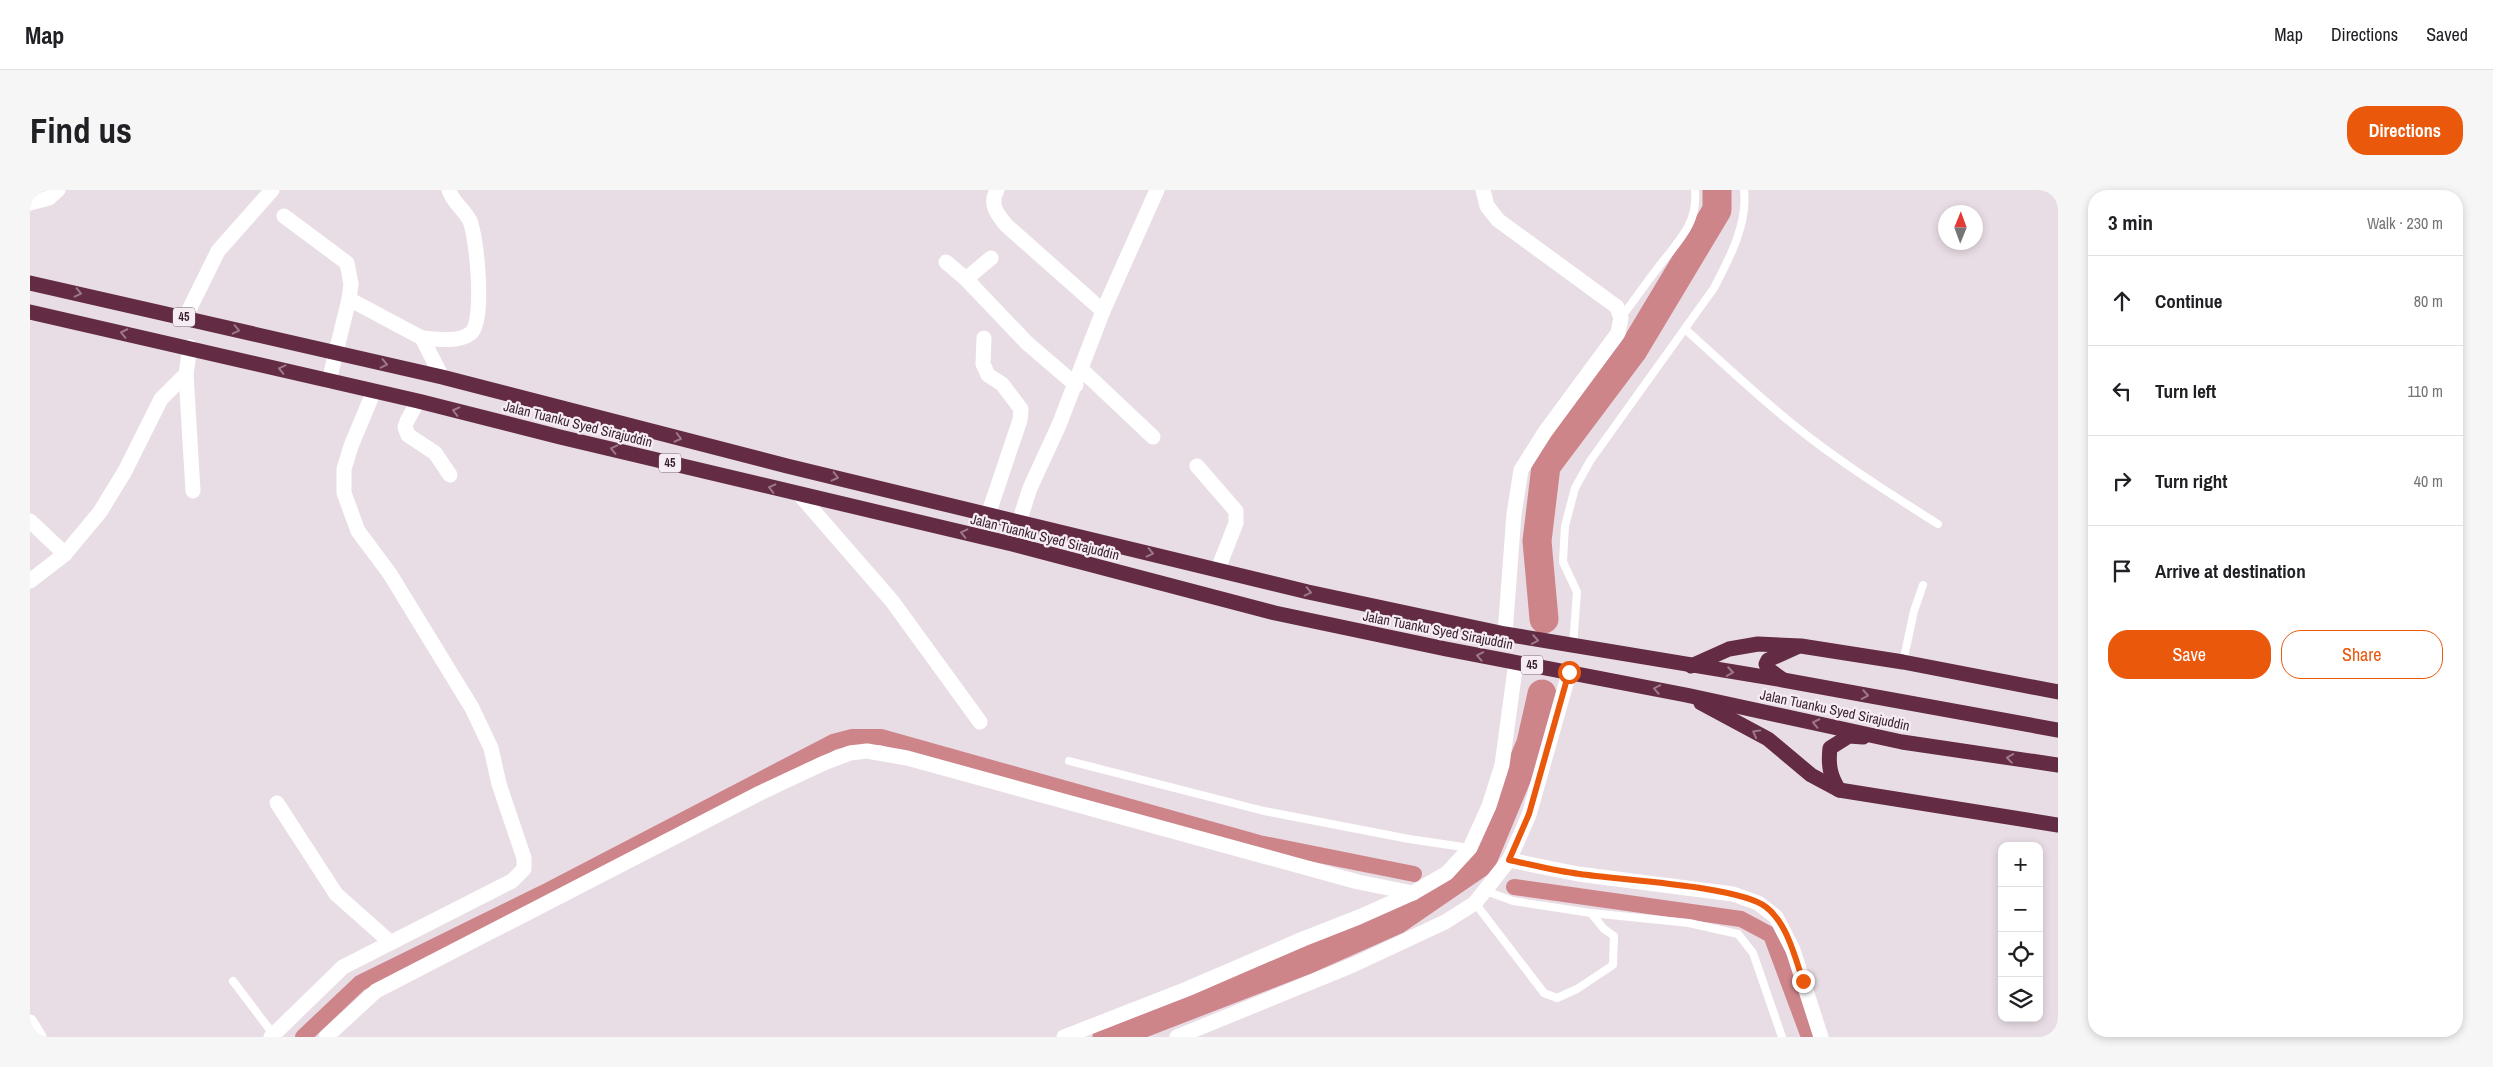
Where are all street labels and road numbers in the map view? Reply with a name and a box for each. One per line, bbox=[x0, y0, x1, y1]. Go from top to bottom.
road number: 45 bbox=[173, 308, 195, 326]
street label: Jalan Tuanku Syed Sirajuddin bbox=[502, 397, 654, 451]
road number: 45 bbox=[659, 454, 681, 472]
street label: Jalan Tuanku Syed Sirajuddin bbox=[969, 510, 1121, 564]
street label: Jalan Tuanku Syed Sirajuddin bbox=[1361, 607, 1515, 653]
road number: 45 bbox=[1521, 656, 1543, 674]
street label: Jalan Tuanku Syed Sirajuddin bbox=[1758, 685, 1912, 735]

